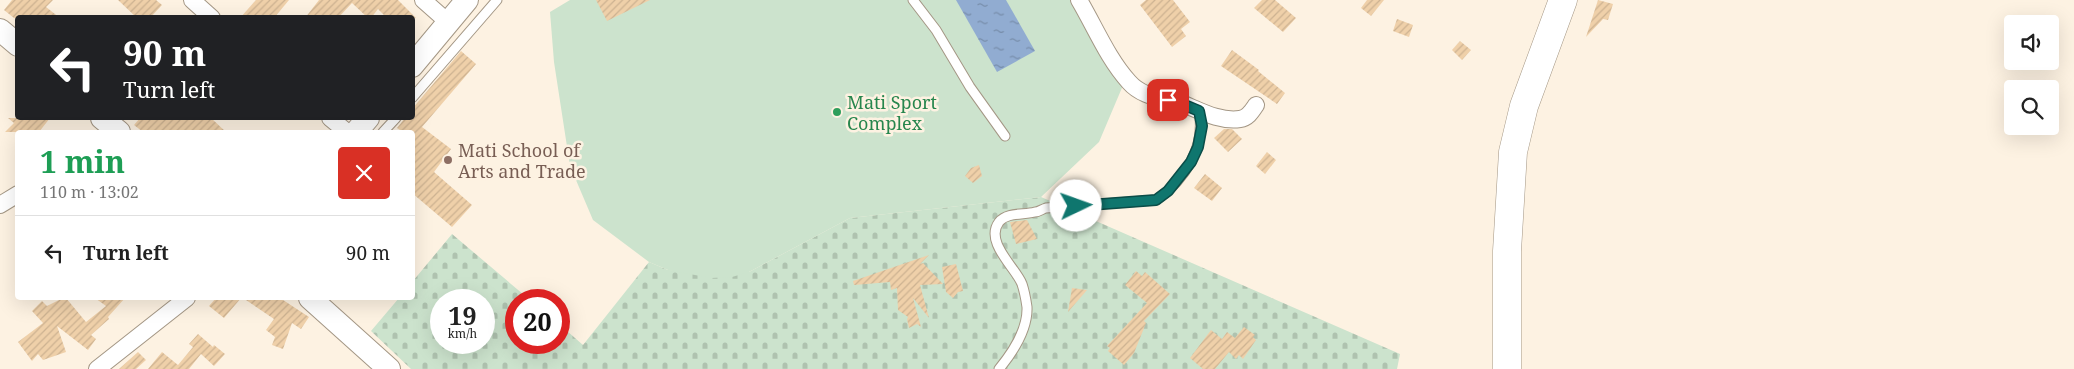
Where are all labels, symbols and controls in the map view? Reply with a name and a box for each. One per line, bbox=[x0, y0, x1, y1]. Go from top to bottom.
map controls bbox=[2004, 15, 2059, 135]
button: sound bbox=[2004, 15, 2059, 70]
text: 90 m bbox=[123, 29, 206, 76]
icon: left bbox=[40, 35, 105, 100]
text: Turn left bbox=[123, 74, 215, 104]
pin bbox=[1147, 79, 1189, 121]
button: search bbox=[2004, 80, 2059, 135]
icon: arrive bbox=[1154, 86, 1182, 114]
place label: Mati Sport Complex bbox=[847, 90, 937, 135]
marker: Mati Sport Complex bbox=[831, 106, 843, 118]
place label: Mati School of Arts and Trade bbox=[458, 138, 586, 183]
text: 1 min bbox=[40, 141, 125, 182]
button: close bbox=[338, 147, 390, 199]
marker: Mati School of Arts and Trade bbox=[442, 154, 454, 166]
position arrow bbox=[1049, 179, 1101, 231]
text: 110 m · 13:02 bbox=[40, 181, 139, 203]
icon: left bbox=[40, 239, 68, 267]
text: Turn left bbox=[83, 240, 169, 266]
text: 90 m bbox=[346, 240, 390, 266]
speed limit sign: 20 bbox=[505, 289, 570, 354]
text: 19 bbox=[448, 298, 477, 332]
text: km/h bbox=[448, 325, 477, 342]

